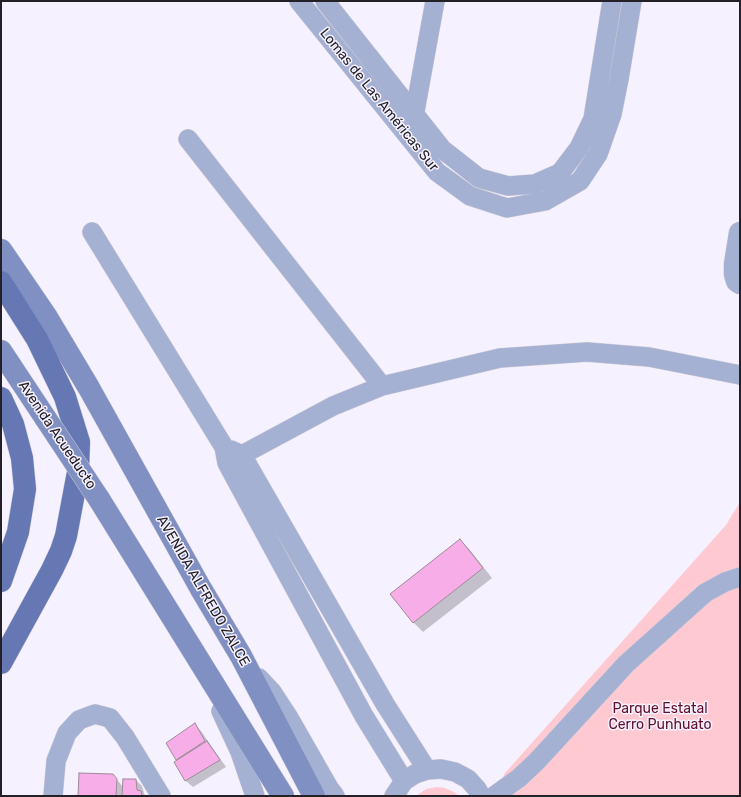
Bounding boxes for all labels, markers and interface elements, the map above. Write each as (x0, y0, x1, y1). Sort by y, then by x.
street label: Lomas de Las Américas Sur (316, 25, 442, 175)
street label: Avenida Acueducto (15, 378, 99, 492)
street label: AVENIDA ALFREDO ZALCE (153, 513, 253, 669)
park label: Parque Estatal Cerro Punhuato (608, 701, 712, 734)

